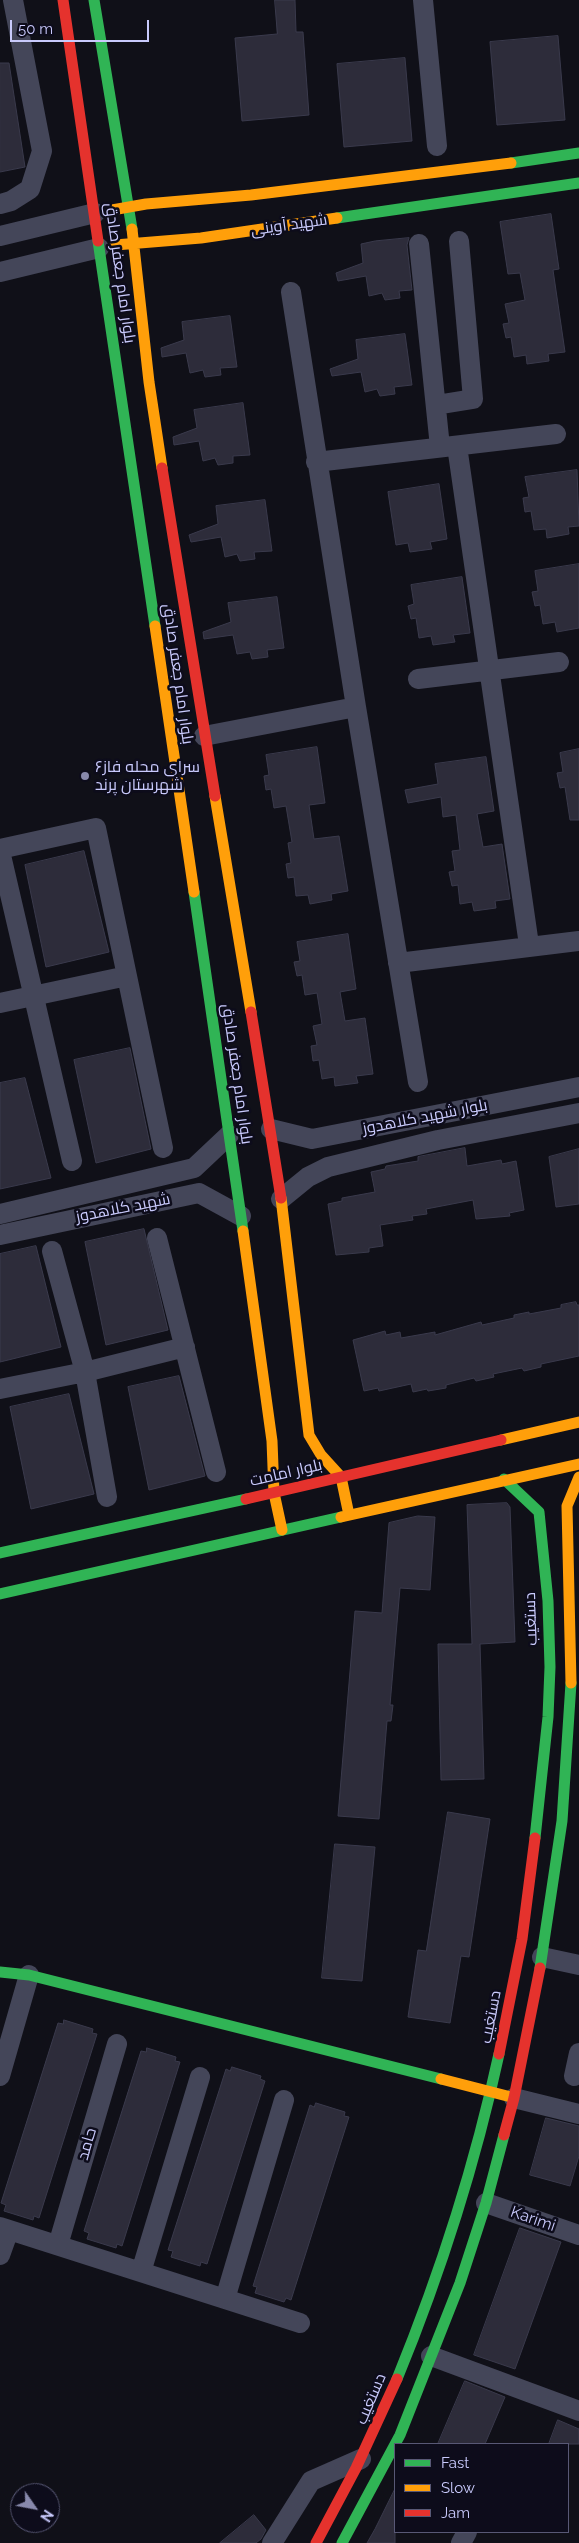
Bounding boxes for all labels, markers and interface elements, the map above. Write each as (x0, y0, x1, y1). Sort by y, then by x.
scale bar (12, 10, 151, 42)
text: 50 m (18, 20, 53, 38)
street label: بلوار امام جعفر صادق (101, 201, 139, 345)
street label: شهید آوینی (249, 210, 329, 240)
street label: بلوار امام جعفر صادق (159, 602, 197, 746)
place label: سرای محله فاز۶ شهرستان پرند (95, 757, 200, 795)
marker: سرای محله فاز۶ شهرستان پرند (79, 770, 91, 782)
street label: بلوار امام جعفر صادق (218, 1002, 256, 1146)
street label: بلوار شهید کلاهدوز (361, 1095, 489, 1139)
street label: شهید کلاهدوز (74, 1189, 172, 1227)
street label: بلوار امامت (248, 1455, 324, 1491)
street label: دستغیب (520, 1592, 542, 1646)
street label: دستغیب (476, 1989, 506, 2045)
street label: حامد (73, 2126, 101, 2162)
street label: Karimi (508, 2202, 558, 2236)
street label: دستغیب (352, 2371, 390, 2427)
legend (394, 2443, 569, 2533)
text: Fast (441, 2454, 469, 2472)
text: Slow (441, 2479, 475, 2497)
north arrow (10, 2483, 60, 2533)
text: Jam (441, 2504, 470, 2522)
text: N (37, 2507, 56, 2524)

